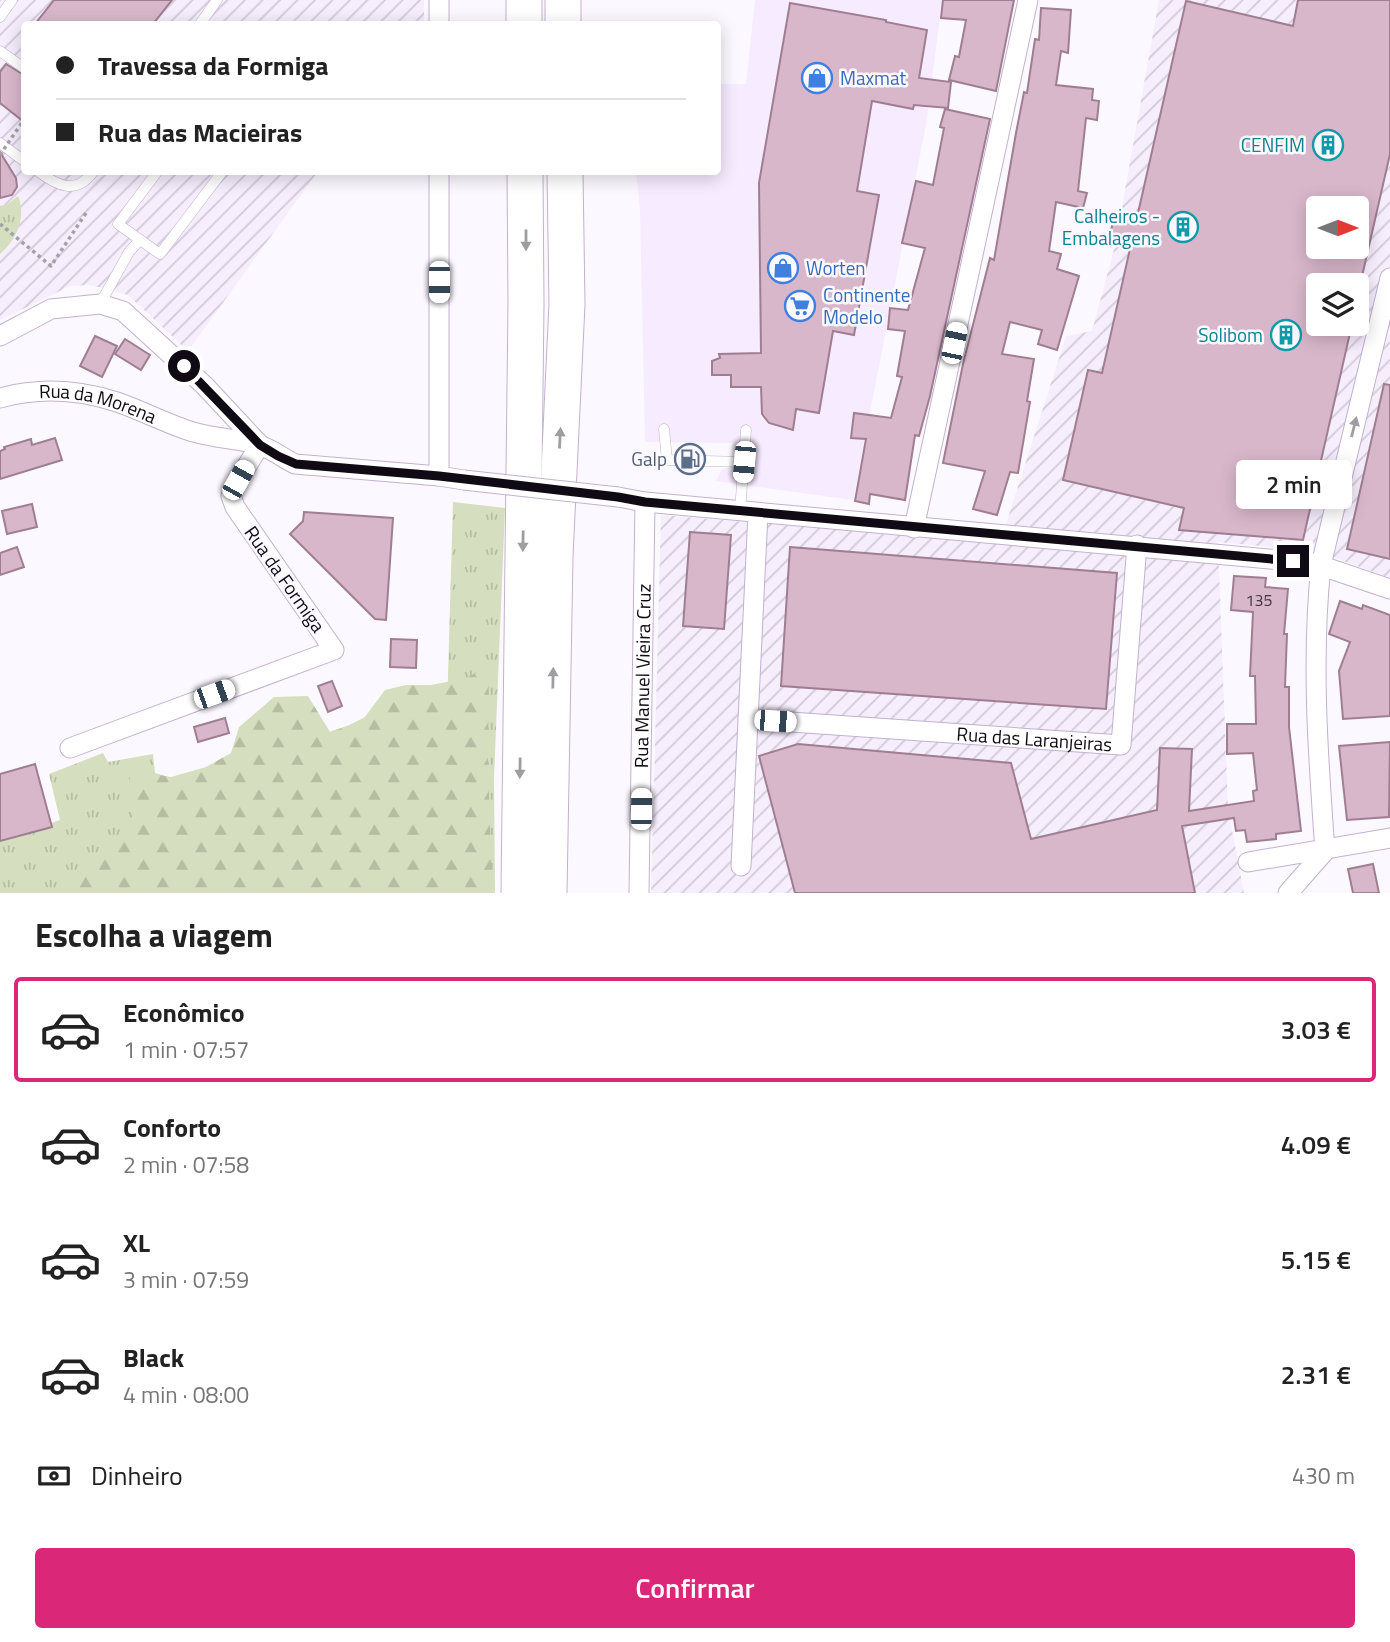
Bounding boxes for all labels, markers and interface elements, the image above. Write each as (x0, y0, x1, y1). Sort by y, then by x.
text: Travessa da Formiga (98, 46, 329, 85)
shop icon: Maxmat (800, 61, 834, 95)
place label: Maxmat (840, 63, 906, 92)
text: Rua das Macieiras (98, 113, 302, 152)
building icon: CENFIM (1311, 128, 1345, 162)
place label: CENFIM (1241, 130, 1305, 159)
north arrow (1306, 196, 1368, 259)
map controls (1306, 196, 1369, 336)
place label: Calheiros - Embalagens (1062, 201, 1160, 252)
building icon: Calheiros - Embalagens (1166, 210, 1200, 244)
one-way arrow (520, 229, 532, 251)
shop icon: Worten (766, 251, 800, 285)
place label: Worten (806, 253, 866, 282)
car (429, 261, 450, 303)
button: layers (1306, 273, 1369, 336)
place label: Continente Modelo (823, 280, 910, 331)
supermarket icon: Continente Modelo (783, 289, 817, 323)
building icon: Solibom (1269, 318, 1303, 352)
car (940, 320, 969, 366)
place label: Solibom (1198, 320, 1263, 349)
route start (168, 350, 200, 382)
street label: Rua da Morena (38, 376, 162, 431)
one-way arrow (1349, 416, 1360, 438)
one-way arrow (555, 427, 566, 449)
car (732, 440, 757, 484)
fuel station icon: Galp (673, 442, 707, 476)
place label: Galp (631, 444, 667, 473)
car (219, 457, 258, 503)
callout: 2 min (1235, 460, 1351, 508)
text: 2 min (1266, 467, 1322, 502)
street label: Rua da Formiga (238, 519, 333, 639)
one-way arrow (517, 530, 529, 552)
route end (1277, 545, 1309, 577)
street label: Rua Manuel Vieira Cruz (626, 584, 658, 768)
house number: 135 (1246, 588, 1272, 612)
one-way arrow (547, 667, 558, 689)
car (191, 677, 238, 711)
car (754, 709, 797, 733)
street label: Rua das Laranjeiras (956, 719, 1113, 758)
one-way arrow (514, 757, 526, 779)
car (631, 788, 652, 830)
text: Escolha a viagem (35, 911, 273, 959)
text: Econômico (123, 993, 245, 1032)
icon: car (39, 998, 102, 1061)
text: 3.03 € (1281, 1010, 1351, 1049)
text: 1 min · 07:57 (123, 1032, 249, 1067)
text: Conforto (123, 1108, 221, 1147)
icon: car (39, 1113, 102, 1176)
text: 4.09 € (1281, 1125, 1351, 1164)
text: 2 min · 07:58 (123, 1147, 249, 1182)
text: XL (123, 1223, 150, 1262)
icon: car (39, 1228, 102, 1291)
text: 5.15 € (1281, 1240, 1351, 1279)
text: 3 min · 07:59 (123, 1262, 249, 1297)
text: Black (123, 1338, 184, 1377)
icon: car (39, 1343, 102, 1406)
text: 2.31 € (1281, 1355, 1351, 1394)
text: 4 min · 08:00 (123, 1377, 249, 1412)
text: Dinheiro (91, 1456, 183, 1495)
icon: cash (35, 1457, 73, 1495)
text: 430 m (1292, 1458, 1355, 1493)
button: Confirmar (35, 1548, 1355, 1628)

